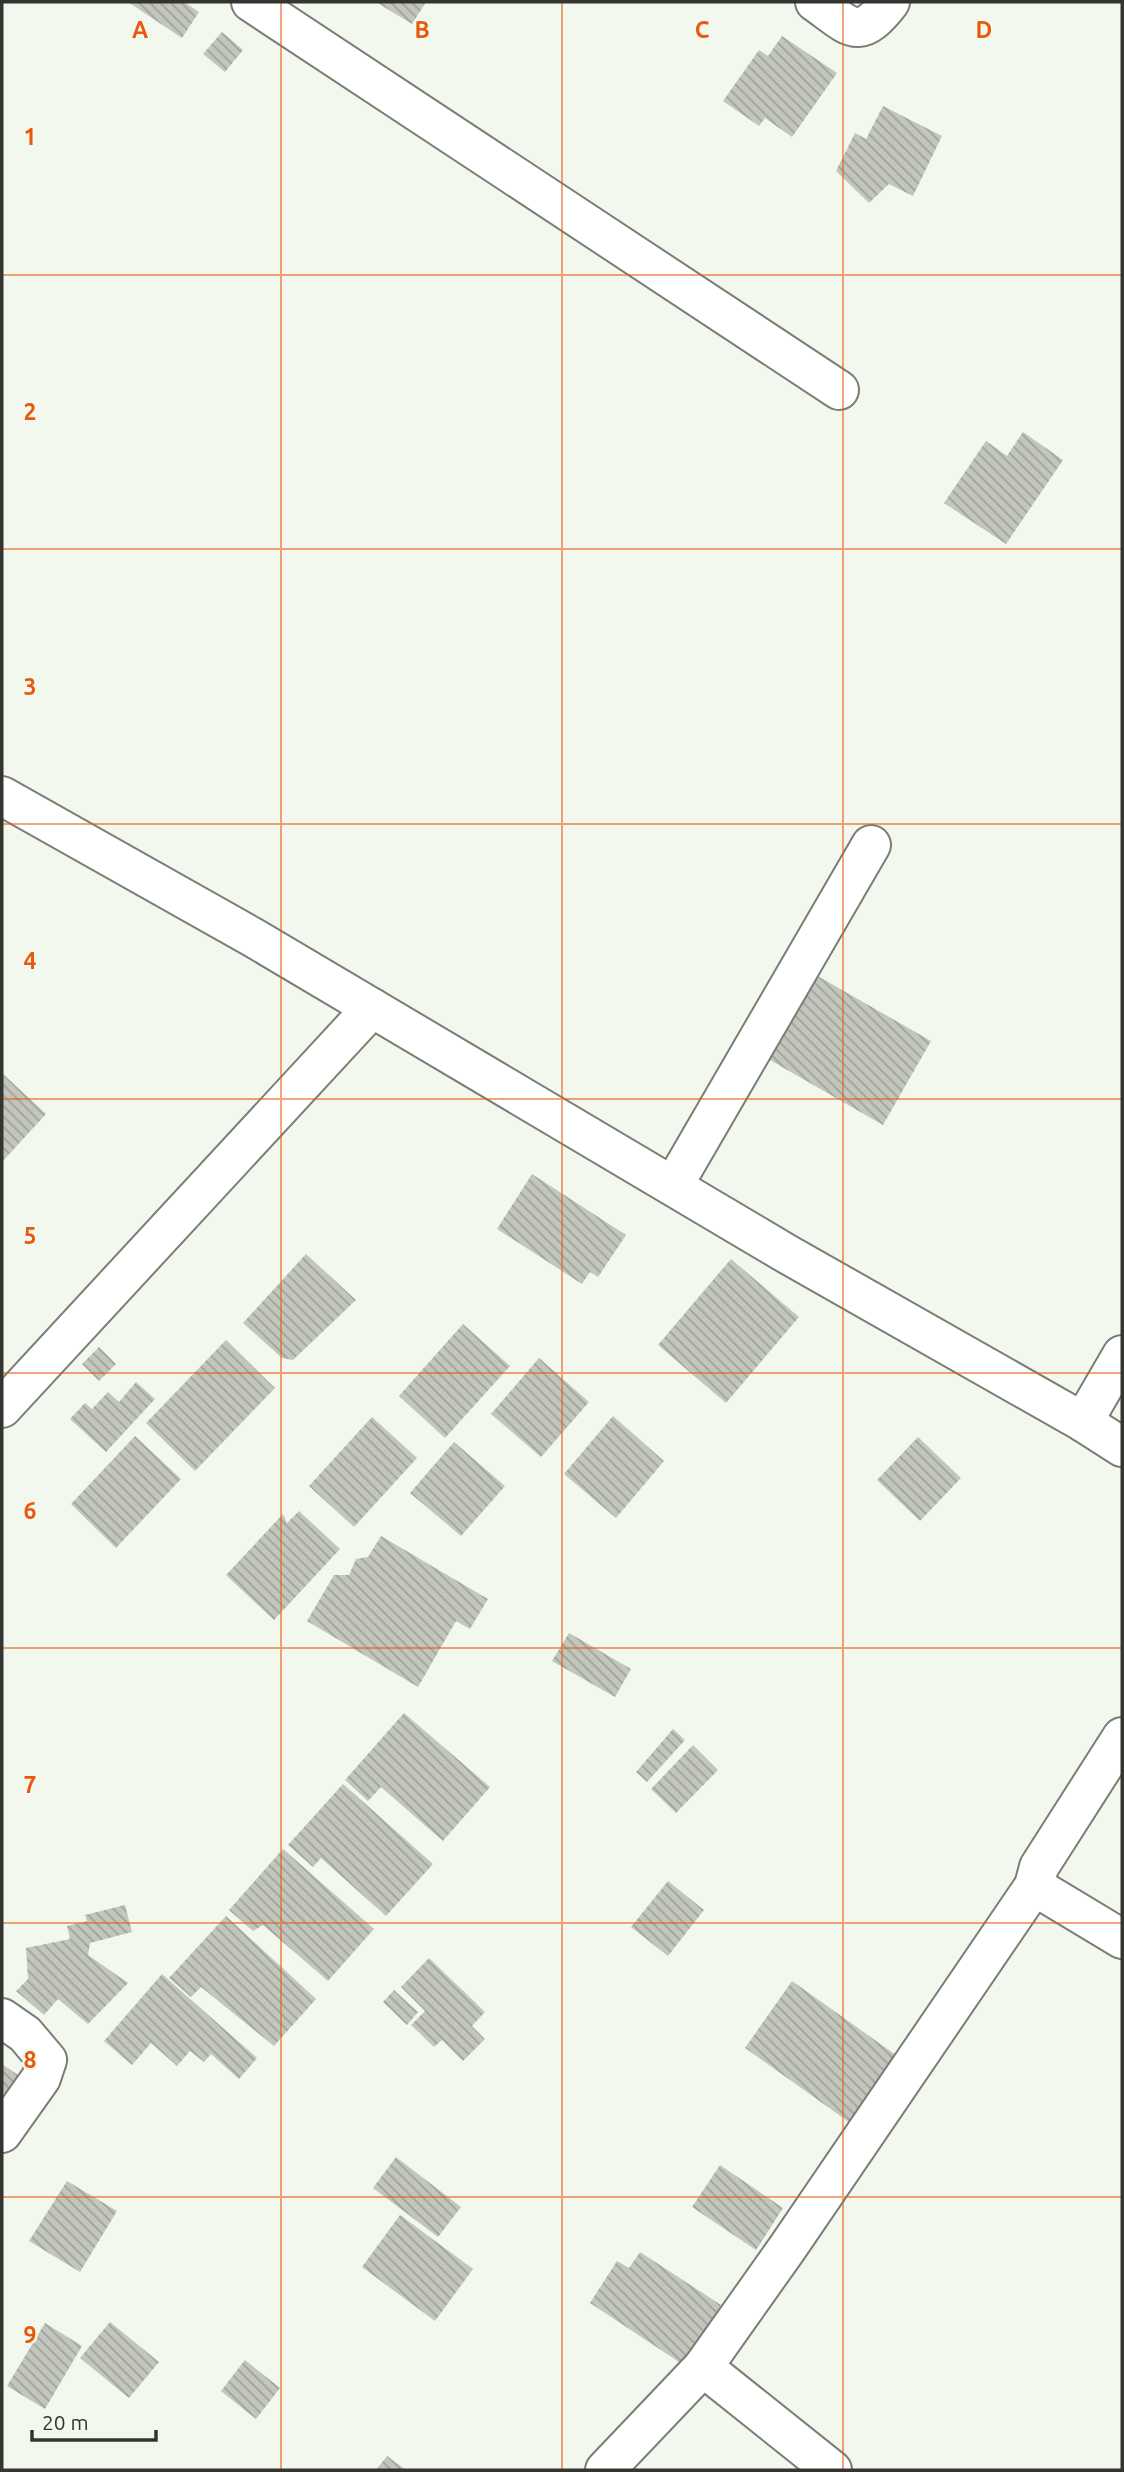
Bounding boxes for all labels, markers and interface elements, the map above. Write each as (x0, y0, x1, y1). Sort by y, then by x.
text: A (132, 17, 148, 42)
text: B (414, 17, 430, 42)
text: C (695, 17, 710, 42)
text: D (976, 17, 992, 42)
text: 1 (24, 124, 36, 149)
text: 2 (24, 399, 36, 424)
text: 3 (24, 674, 36, 699)
text: 4 (24, 948, 37, 973)
text: 5 (24, 1223, 36, 1248)
text: 6 (24, 1498, 37, 1523)
text: 7 (24, 1772, 36, 1797)
text: 8 (24, 2047, 36, 2072)
text: 9 (24, 2322, 36, 2347)
scale bar (32, 2398, 156, 2442)
text: 20 m (42, 2410, 89, 2434)

